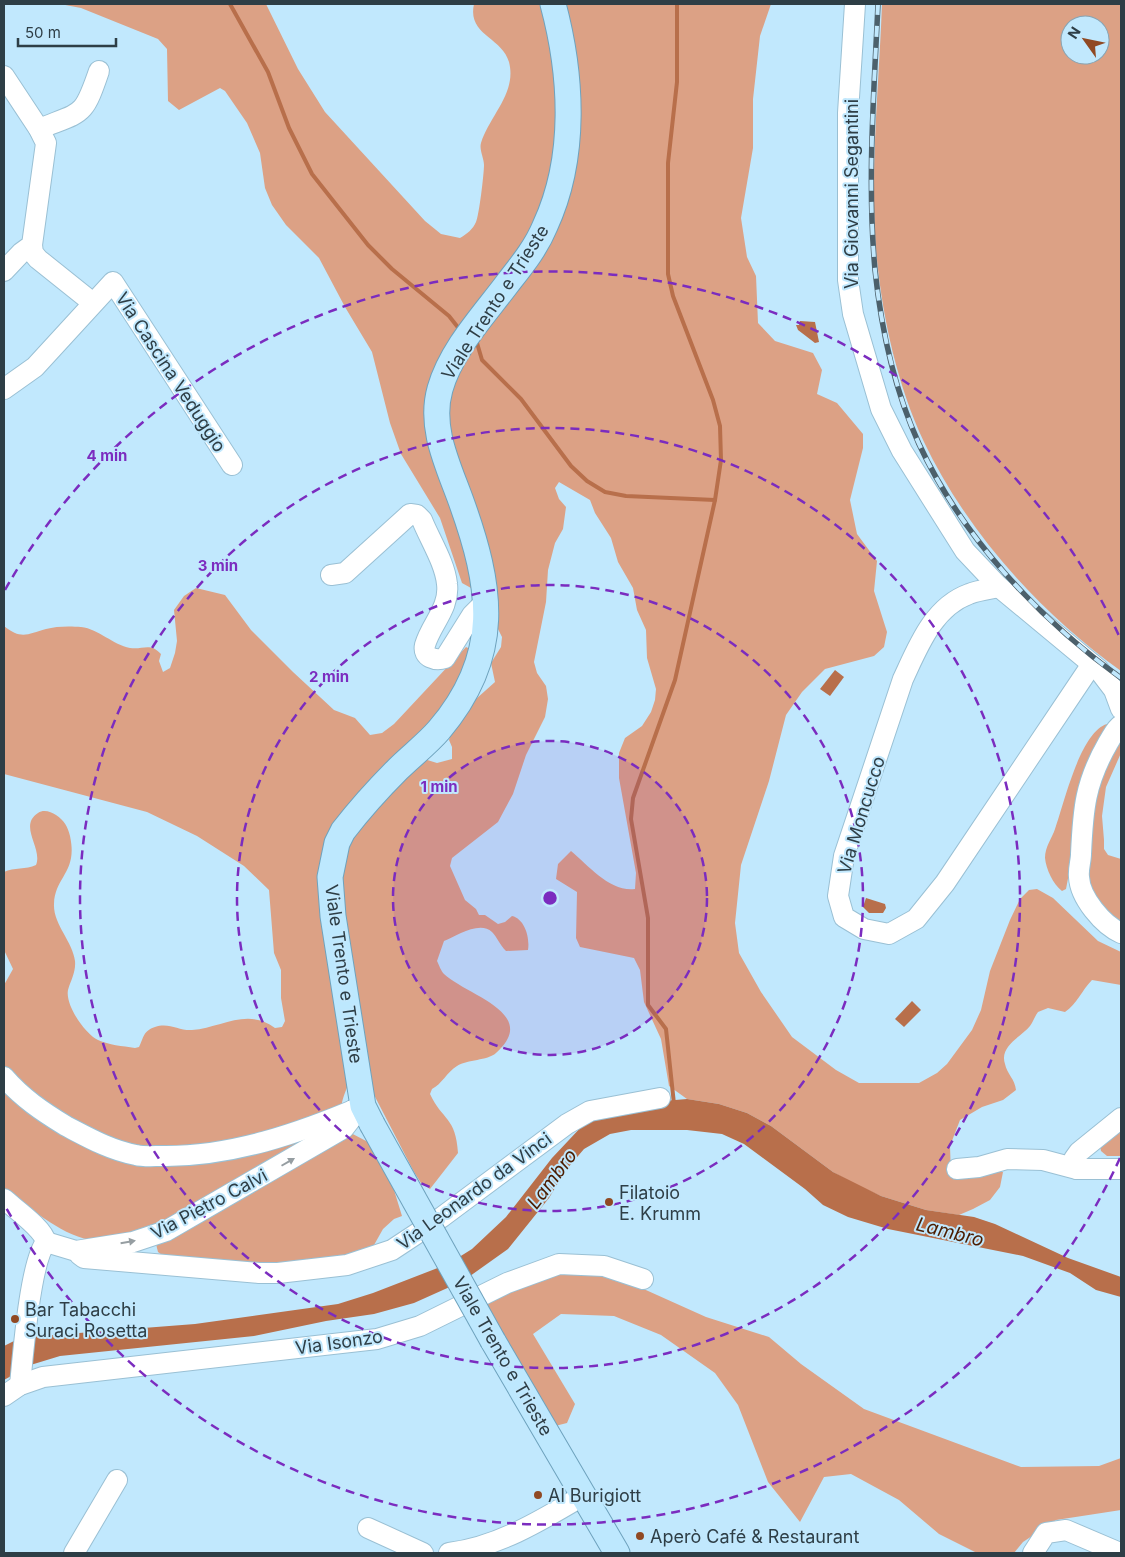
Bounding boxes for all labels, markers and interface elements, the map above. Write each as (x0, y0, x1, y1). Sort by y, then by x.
scale bar (18, 15, 115, 47)
north arrow (1060, 15, 1110, 65)
text: 50 m (25, 23, 61, 42)
text: N (1064, 24, 1084, 42)
street label: Via Giovanni Segantini (841, 99, 862, 289)
street label: Viale Trento e Trieste (437, 221, 553, 383)
street label: Via Cascina Veduggio (112, 288, 230, 456)
text: 4 min (87, 446, 127, 465)
text: 3 min (198, 556, 238, 575)
text: 2 min (309, 667, 349, 686)
street label: Via Moncucco (833, 754, 889, 876)
text: 1 min (420, 777, 458, 796)
street label: Viale Trento e Trieste (321, 883, 367, 1065)
centre of rings (541, 889, 559, 907)
street label: Via Leonardo da Vinci (393, 1128, 555, 1254)
water label: Lambro (522, 1145, 582, 1213)
one-way arrow (281, 1157, 294, 1166)
street label: Via Pietro Calvi (147, 1165, 271, 1243)
place label: Filatoio E. Krumm (619, 1182, 701, 1224)
marker: Filatoio E. Krumm (603, 1196, 615, 1208)
water label: Lambro (914, 1213, 986, 1251)
one-way arrow (120, 1238, 136, 1246)
street label: Viale Trento e Trieste (449, 1273, 557, 1439)
place label: Bar Tabacchi Suraci Rosetta (25, 1299, 147, 1341)
marker: Bar Tabacchi Suraci Rosetta (9, 1313, 21, 1325)
street label: Via Isonzo (294, 1325, 384, 1359)
place label: Al Burigiott (548, 1485, 641, 1506)
marker: Al Burigiott (532, 1489, 544, 1501)
place label: Aperò Café & Restaurant (650, 1526, 859, 1547)
marker: Aperò Café & Restaurant (634, 1530, 646, 1542)

